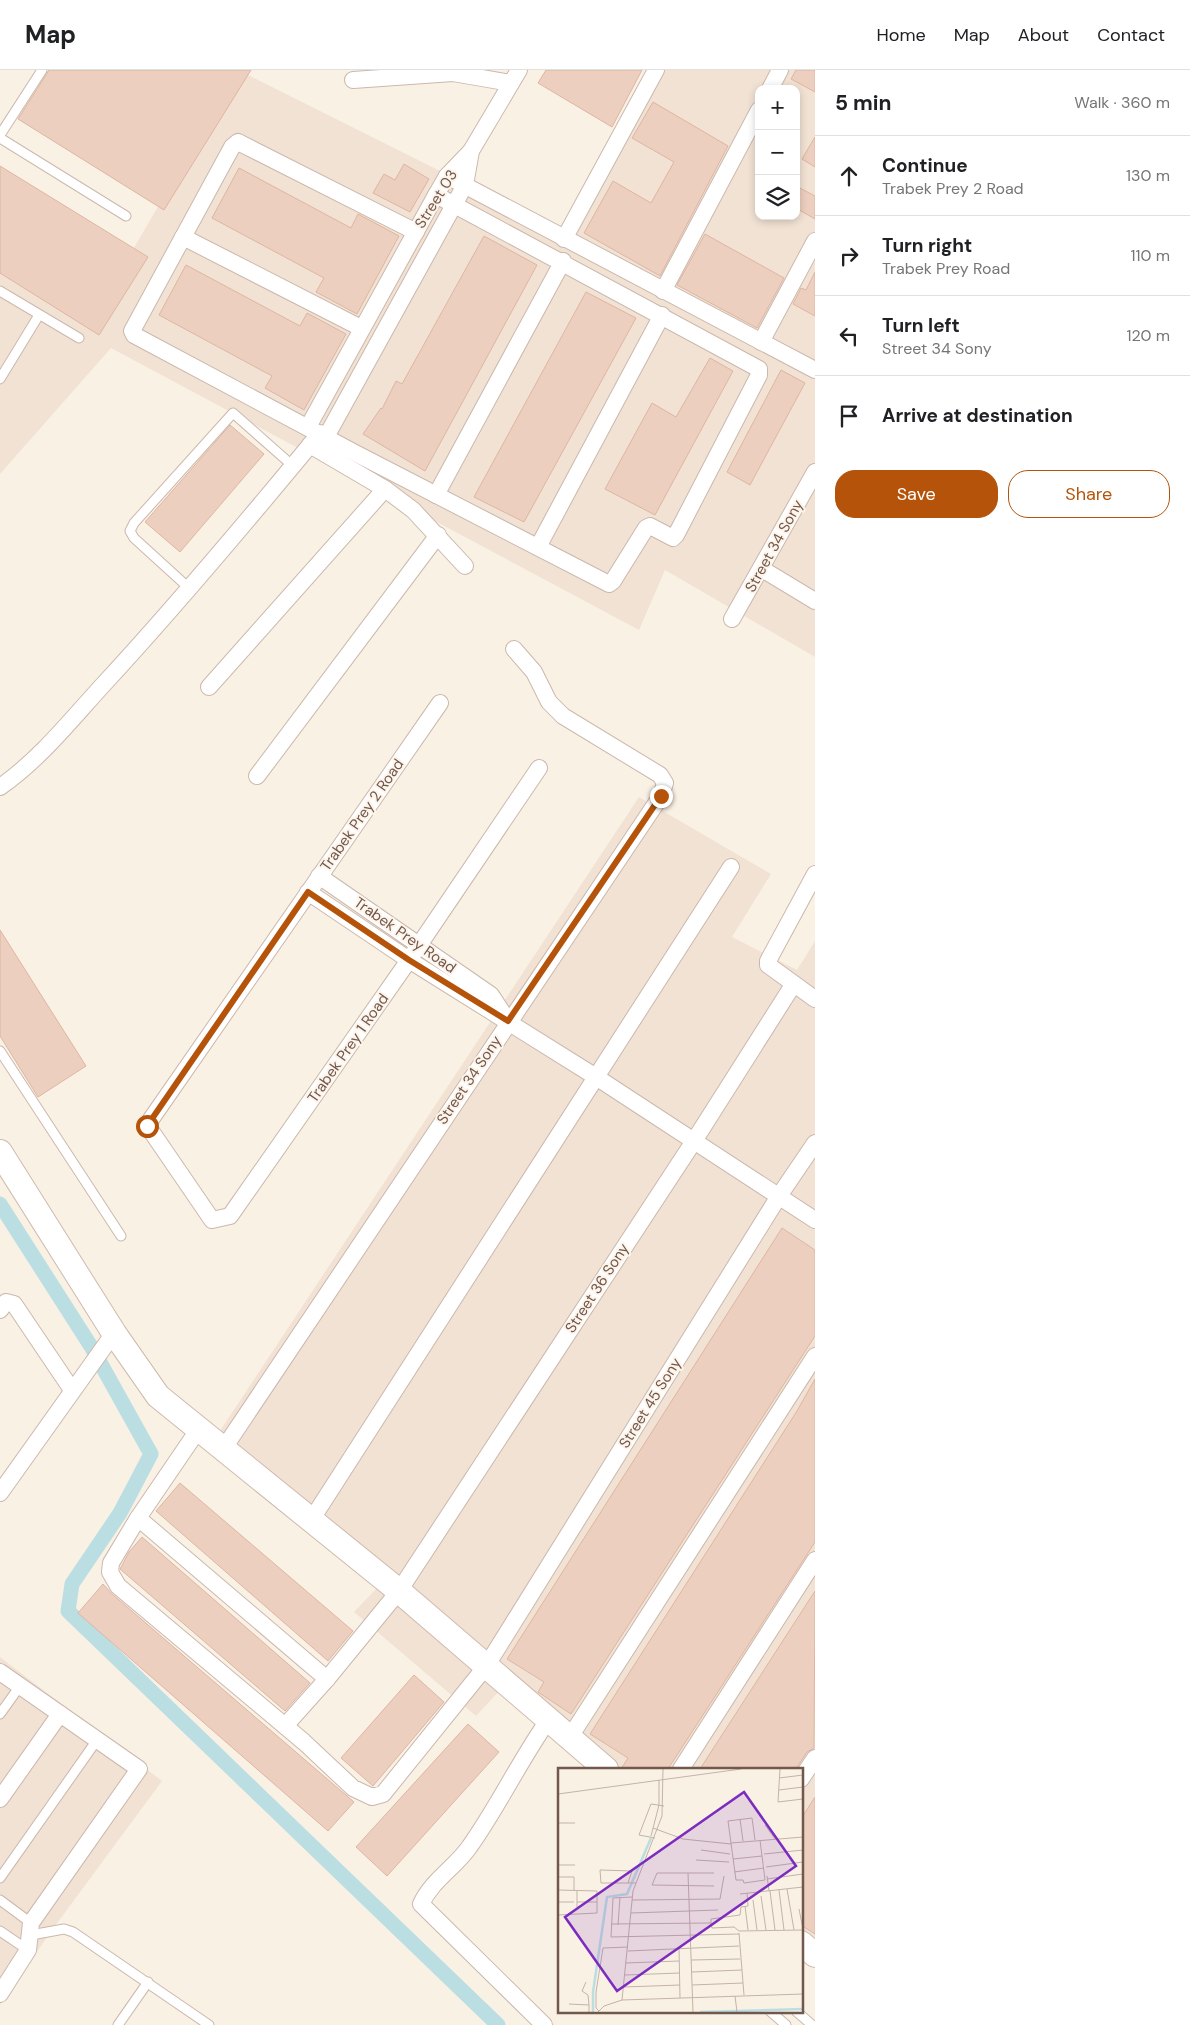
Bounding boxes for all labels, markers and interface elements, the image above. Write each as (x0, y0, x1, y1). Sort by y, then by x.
text: Map (25, 19, 76, 50)
text: Home (876, 23, 926, 47)
text: Map (954, 23, 990, 47)
text: About (1018, 23, 1069, 47)
text: Contact (1097, 23, 1165, 47)
map controls (755, 85, 800, 220)
button: + (755, 85, 800, 130)
text: 5 min (835, 89, 891, 117)
text: Walk · 360 m (1074, 92, 1170, 113)
button: − (755, 130, 800, 175)
text: Continue (882, 153, 968, 178)
icon: ahead (835, 162, 863, 190)
text: 130 m (1126, 165, 1170, 186)
street label: Street 03 (410, 166, 462, 232)
button: layers (755, 175, 800, 220)
text: Trabek Prey 2 Road (882, 178, 1024, 199)
text: Turn right (882, 233, 972, 258)
icon: right (835, 242, 863, 270)
text: 110 m (1131, 245, 1170, 266)
text: Trabek Prey Road (882, 258, 1010, 279)
text: Turn left (882, 313, 960, 338)
icon: left (835, 322, 863, 350)
text: 120 m (1126, 325, 1170, 346)
text: Street 34 Sony (882, 338, 992, 359)
icon: arrive (835, 402, 863, 430)
text: Arrive at destination (882, 403, 1073, 428)
button: Save (835, 470, 998, 518)
button: Share (1008, 470, 1170, 518)
street label: Street 34 Sony (740, 496, 808, 596)
street label: Trabek Prey 2 Road (316, 755, 408, 875)
route end (650, 785, 673, 808)
street label: Trabek Prey Road (350, 892, 460, 978)
street label: Trabek Prey 1 Road (303, 989, 393, 1107)
street label: Street 34 Sony (432, 1031, 506, 1128)
route start (136, 1115, 159, 1138)
street label: Street 36 Sony (561, 1239, 634, 1337)
street label: Street 45 Sony (614, 1353, 686, 1452)
inset map (558, 1768, 802, 2012)

